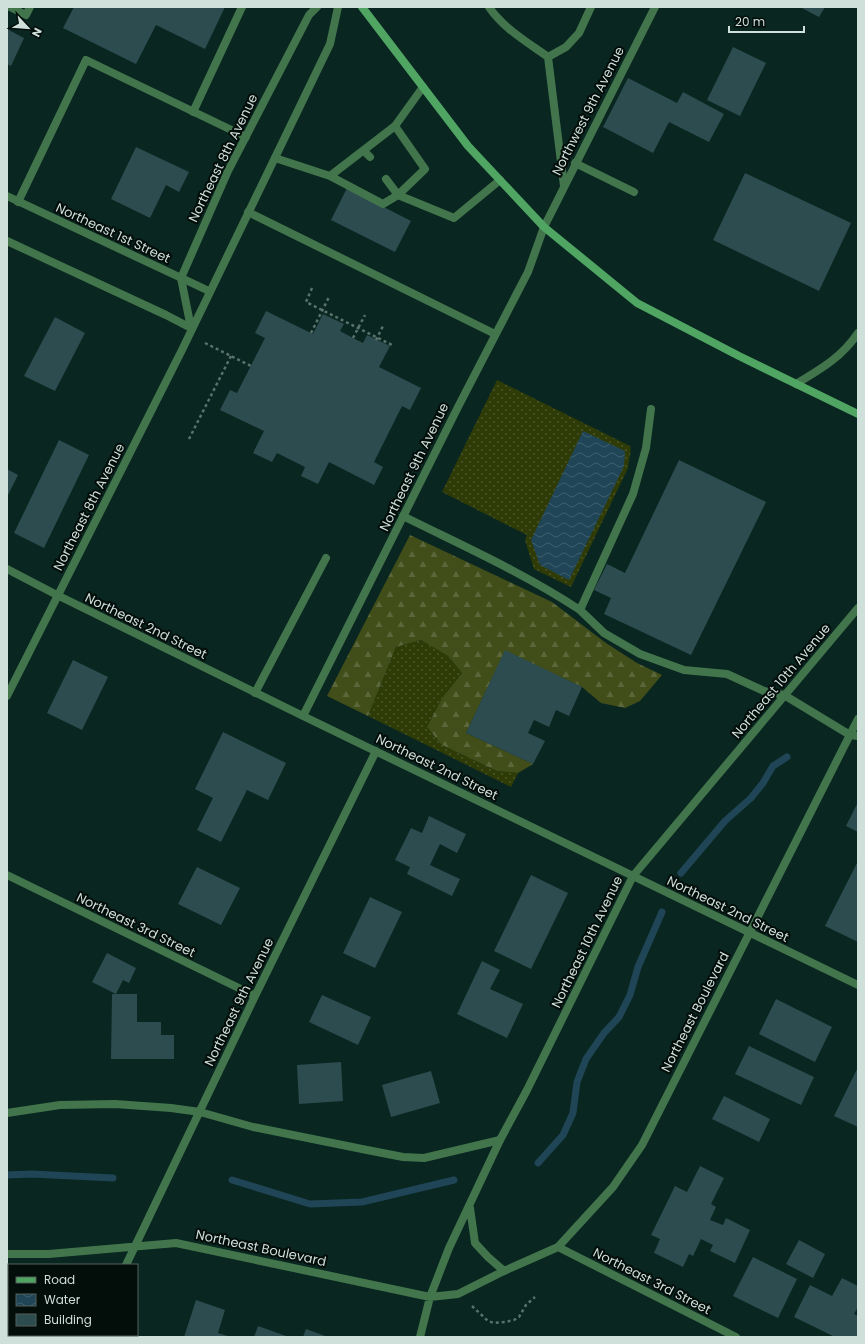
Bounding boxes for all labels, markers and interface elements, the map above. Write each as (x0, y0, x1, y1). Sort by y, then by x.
north arrow (8, 8, 48, 48)
scale bar (729, 8, 804, 34)
text: 20 m (735, 13, 765, 30)
text: N (28, 25, 46, 40)
street label: Northwest 9th Avenue (547, 43, 629, 179)
street label: Northeast 8th Avenue (184, 91, 262, 225)
street label: Northeast 1st Street (53, 198, 174, 268)
street label: Northeast 9th Avenue (375, 400, 453, 534)
street label: Northeast 8th Avenue (49, 440, 129, 574)
street label: Northeast 2nd Street (82, 588, 210, 664)
street label: Northeast 10th Avenue (727, 619, 835, 743)
street label: Northeast 2nd Street (373, 729, 501, 805)
street label: Northeast 2nd Street (664, 871, 792, 947)
street label: Northeast 10th Avenue (547, 873, 627, 1011)
street label: Northeast 3rd Street (73, 888, 199, 962)
street label: Northeast 9th Avenue (200, 935, 278, 1069)
street label: Northeast Boulevard (656, 949, 734, 1075)
street label: Northeast Boulevard (194, 1225, 328, 1271)
street label: Northeast 3rd Street (590, 1243, 714, 1319)
legend (8, 1264, 138, 1336)
text: Road (44, 1271, 75, 1288)
text: Water (44, 1291, 81, 1308)
text: Building (44, 1311, 92, 1328)

